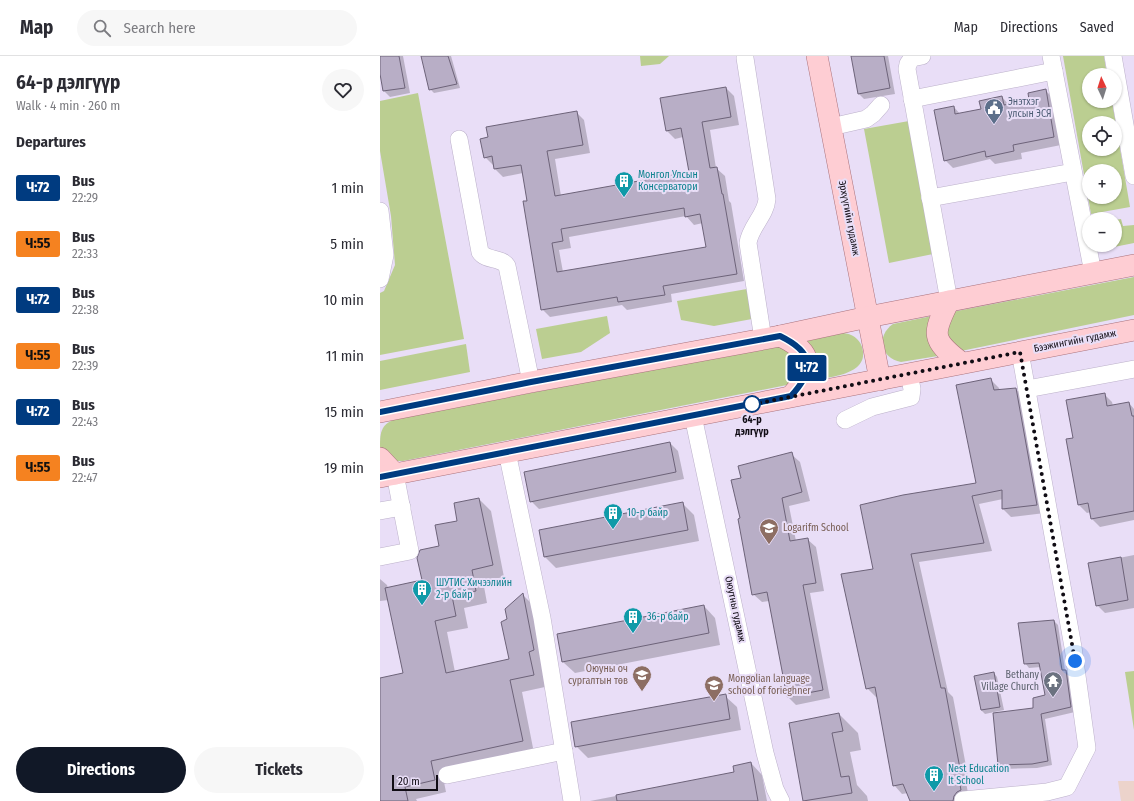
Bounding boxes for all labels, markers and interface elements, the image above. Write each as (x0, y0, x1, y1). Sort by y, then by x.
search box (77, 10, 357, 46)
text: Map (20, 16, 53, 39)
icon: search (91, 17, 113, 39)
text: Search here (123, 19, 196, 37)
text: Map (954, 19, 978, 36)
text: Directions (1000, 19, 1058, 36)
text: Saved (1080, 19, 1114, 36)
north arrow (1082, 68, 1122, 108)
map controls (1082, 68, 1122, 252)
button: heart (322, 69, 364, 111)
text: 64-р дэлгүүр (16, 71, 120, 94)
place label: Энэтхэг улсын ЭСЯ (1008, 96, 1051, 120)
public building icon: Энэтхэг улсын ЭСЯ (983, 97, 1005, 125)
text: Walk · 4 min · 260 m (16, 98, 120, 113)
button: locate (1082, 116, 1122, 156)
text: Departures (16, 133, 86, 151)
button: + (1082, 164, 1122, 204)
place label: Монгол Улсын Консерватори (638, 169, 698, 193)
building icon: Монгол Улсын Консерватори (613, 170, 635, 198)
text: Bus (72, 172, 95, 190)
text: Ч:72 (26, 179, 50, 196)
text: 1 min (331, 179, 364, 197)
street label: Эрхүүгийн гудамж (836, 179, 862, 257)
text: 22:29 (72, 190, 98, 205)
button: − (1082, 212, 1122, 252)
text: Bus (72, 228, 95, 246)
text: Ч:55 (26, 235, 50, 252)
text: 5 min (330, 235, 364, 253)
text: 22:33 (72, 246, 98, 261)
text: Bus (72, 284, 95, 302)
text: Ч:72 (26, 291, 50, 308)
text: 10 min (324, 291, 364, 309)
text: 22:38 (72, 302, 99, 317)
street label: Бээжингийн гудамж (1033, 327, 1118, 355)
text: Bus (72, 340, 95, 358)
text: Ч:55 (26, 347, 50, 364)
text: 11 min (326, 347, 364, 365)
line badge: Ч:72 (779, 355, 835, 381)
text: 22:39 (72, 358, 98, 373)
text: Ч:72 (795, 359, 819, 376)
marker: 64-р дэлгүүр (743, 395, 761, 413)
text: Bus (72, 396, 95, 414)
text: Ч:72 (26, 403, 50, 420)
text: 15 min (325, 403, 364, 421)
text: 22:43 (72, 414, 98, 429)
place label: 64-р дэлгүүр (734, 414, 769, 438)
text: Bus (72, 452, 95, 470)
text: Ч:55 (26, 459, 50, 476)
text: 19 min (324, 459, 364, 477)
text: 22:47 (72, 470, 97, 485)
building icon: 10-р байр (602, 502, 624, 530)
place label: 10-р байр (627, 507, 668, 519)
school or university icon: Logarifm School (758, 517, 780, 545)
place label: Logarifm School (783, 522, 849, 534)
street label: Оюутны гудамж (722, 575, 748, 644)
place label: ШУТИС Хичээлийн 2-р байр (436, 577, 512, 601)
building icon: ШУТИС Хичээлийн 2-р байр (411, 578, 433, 606)
building icon: 36-р байр (622, 606, 644, 634)
place label: 36-р байр (647, 611, 689, 623)
your location (1065, 651, 1085, 671)
place label: Оюуны оч сургалтын төв (568, 663, 628, 687)
school or university icon: Оюуны оч сургалтын төв (631, 664, 653, 692)
place label: Bethany Village Church (981, 669, 1040, 693)
temple icon: Bethany Village Church (1042, 670, 1064, 698)
place label: Mongolian language school of forieghner (728, 673, 811, 697)
school or university icon: Mongolian language school of forieghner (703, 674, 725, 702)
button: Directions (16, 747, 186, 793)
button: Tickets (194, 747, 364, 793)
place label: Nest Education It School (948, 763, 1009, 787)
building icon: Nest Education It School (923, 764, 945, 792)
scale bar (392, 773, 438, 792)
text: 20 m (398, 775, 420, 788)

